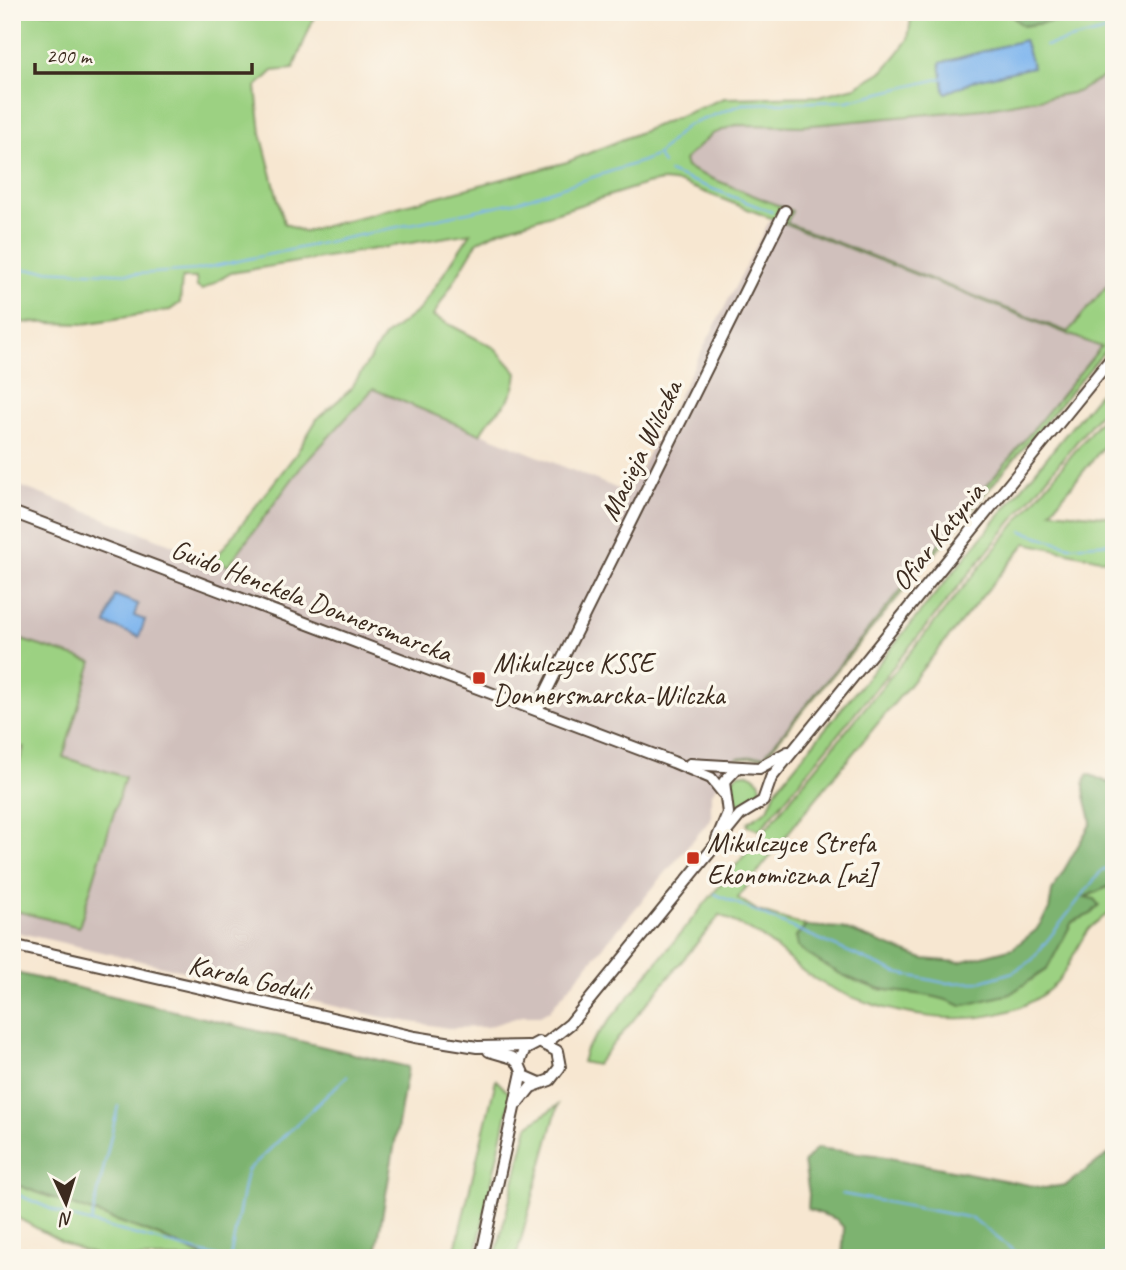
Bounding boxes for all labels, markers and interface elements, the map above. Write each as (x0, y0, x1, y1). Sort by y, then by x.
scale bar (35, 32, 252, 76)
text: 200 m (46, 43, 93, 69)
street label: Macieja Wilczka (591, 372, 691, 526)
street label: Ofiar Katynia (883, 474, 993, 597)
street label: Guido Henckela Donnersmarcka (167, 531, 459, 671)
place label: Mikulczyce KSSE Donnersmarcka-Wilczka (493, 645, 726, 712)
marker: Mikulczyce KSSE Donnersmarcka-Wilczka (471, 670, 487, 686)
place label: Mikulczyce Strefa Ekonomiczna [nż] (707, 825, 881, 892)
marker: Mikulczyce Strefa Ekonomiczna [nż] (685, 850, 701, 866)
street label: Karola Goduli (185, 947, 316, 1009)
north arrow (32, 1168, 102, 1238)
text: N (57, 1207, 74, 1232)

